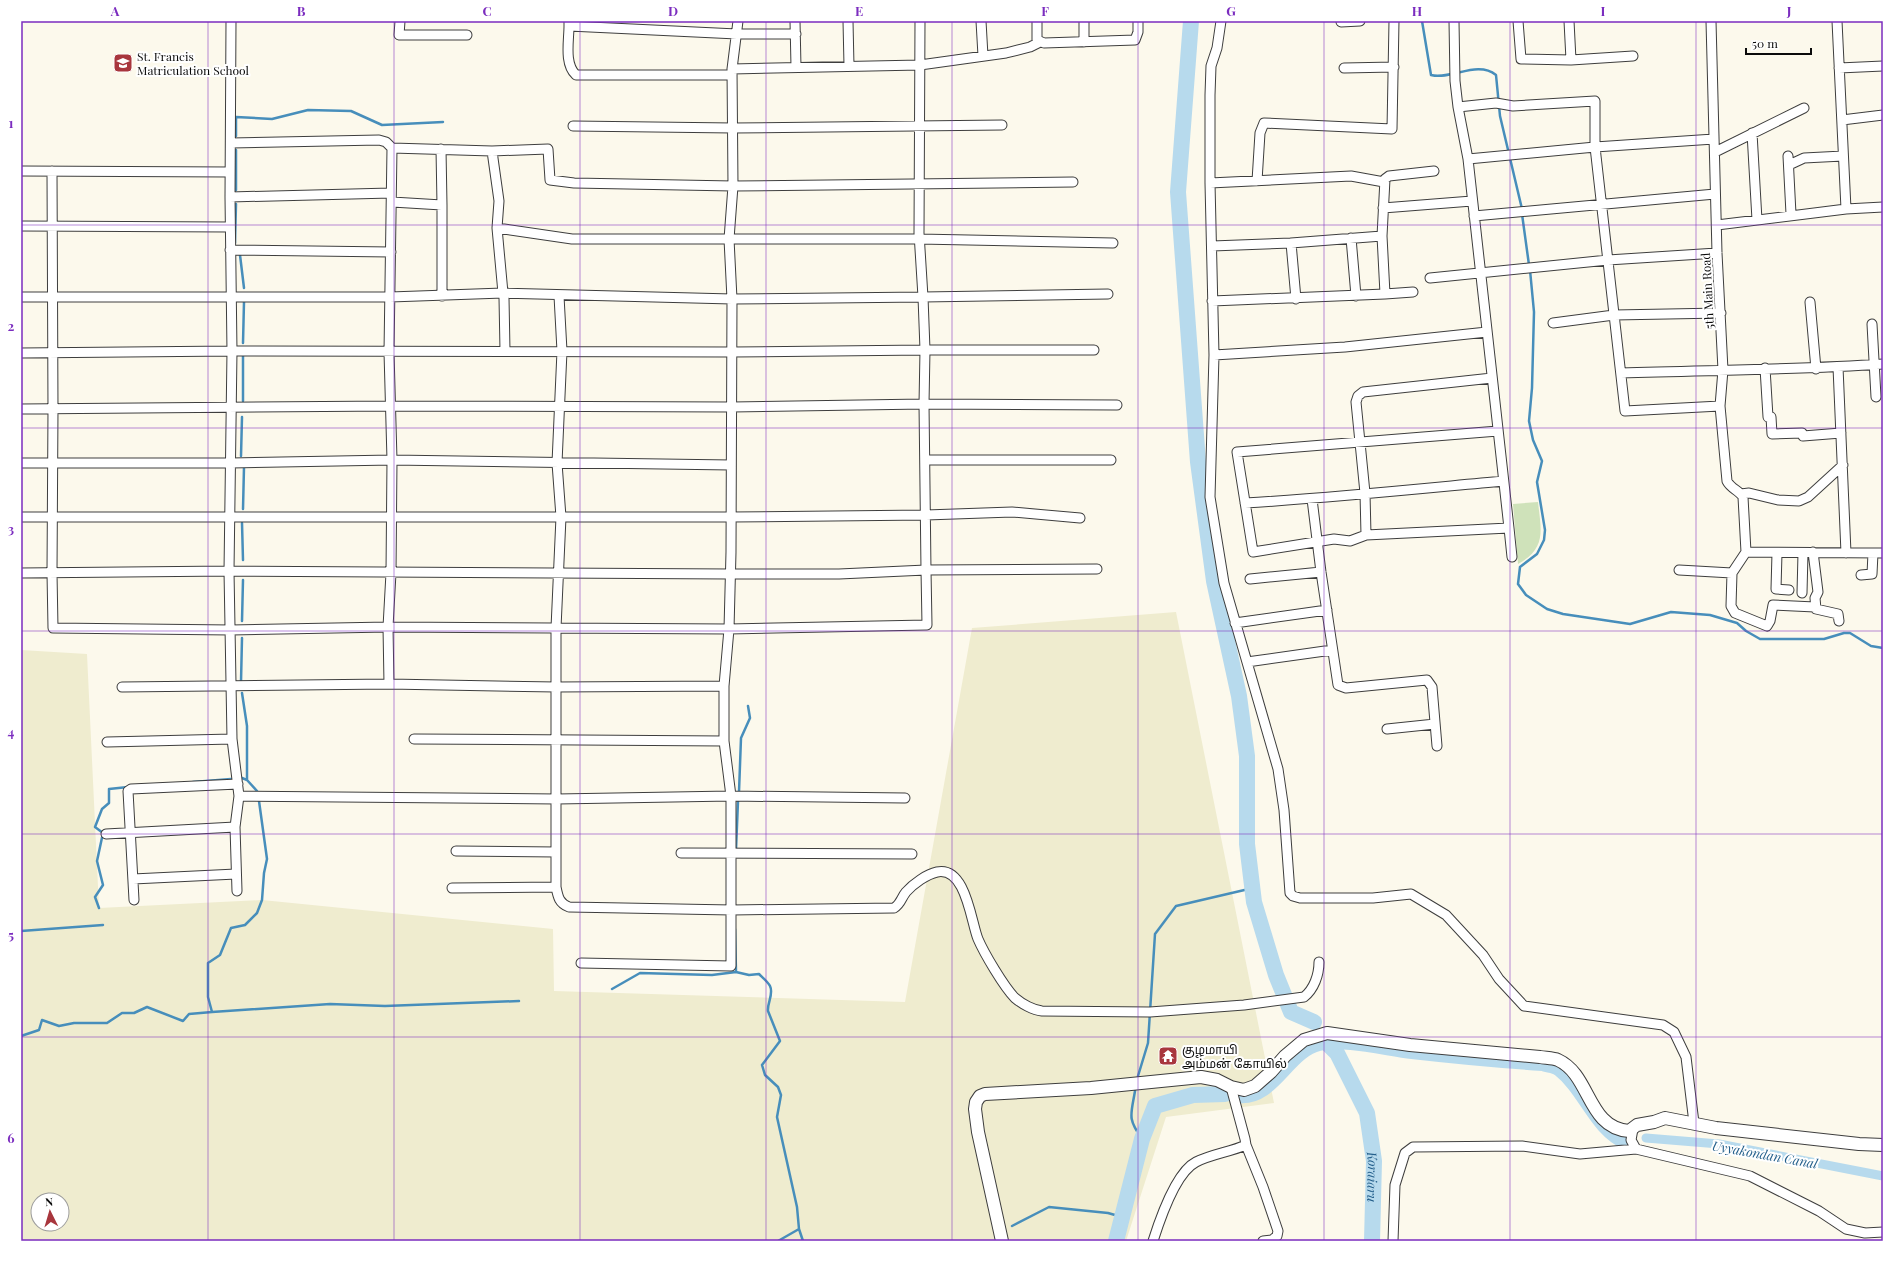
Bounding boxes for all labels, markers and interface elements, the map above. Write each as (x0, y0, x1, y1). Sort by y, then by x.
text: A (110, 2, 120, 19)
text: B (297, 2, 306, 19)
text: C (482, 2, 492, 19)
text: D (668, 2, 678, 19)
text: E (855, 2, 863, 19)
text: F (1041, 2, 1049, 19)
text: G (1226, 2, 1236, 19)
text: H (1412, 2, 1422, 19)
text: I (1601, 2, 1606, 19)
text: J (1786, 2, 1792, 19)
scale bar (1746, 30, 1811, 56)
text: 50 m (1752, 35, 1778, 51)
place label: St. Francis Matriculation School (137, 48, 250, 78)
school or university icon: St. Francis Matriculation School (112, 52, 134, 74)
text: 1 (9, 114, 14, 131)
street label: 5th Main Road (1697, 252, 1717, 330)
text: 2 (8, 317, 15, 334)
text: 3 (8, 520, 14, 537)
text: 4 (8, 723, 15, 740)
text: 5 (8, 926, 14, 943)
place label: குழமாயி அம்மன் கோயில் (1182, 1041, 1287, 1071)
temple icon: குழமாயி அம்மன் கோயில் (1157, 1045, 1179, 1067)
text: 6 (7, 1129, 15, 1146)
water label: Uyyakondan Canal (1711, 1136, 1820, 1172)
water label: Koraiaru (1364, 1149, 1383, 1202)
north arrow (30, 1192, 70, 1232)
text: N (44, 1194, 54, 1209)

